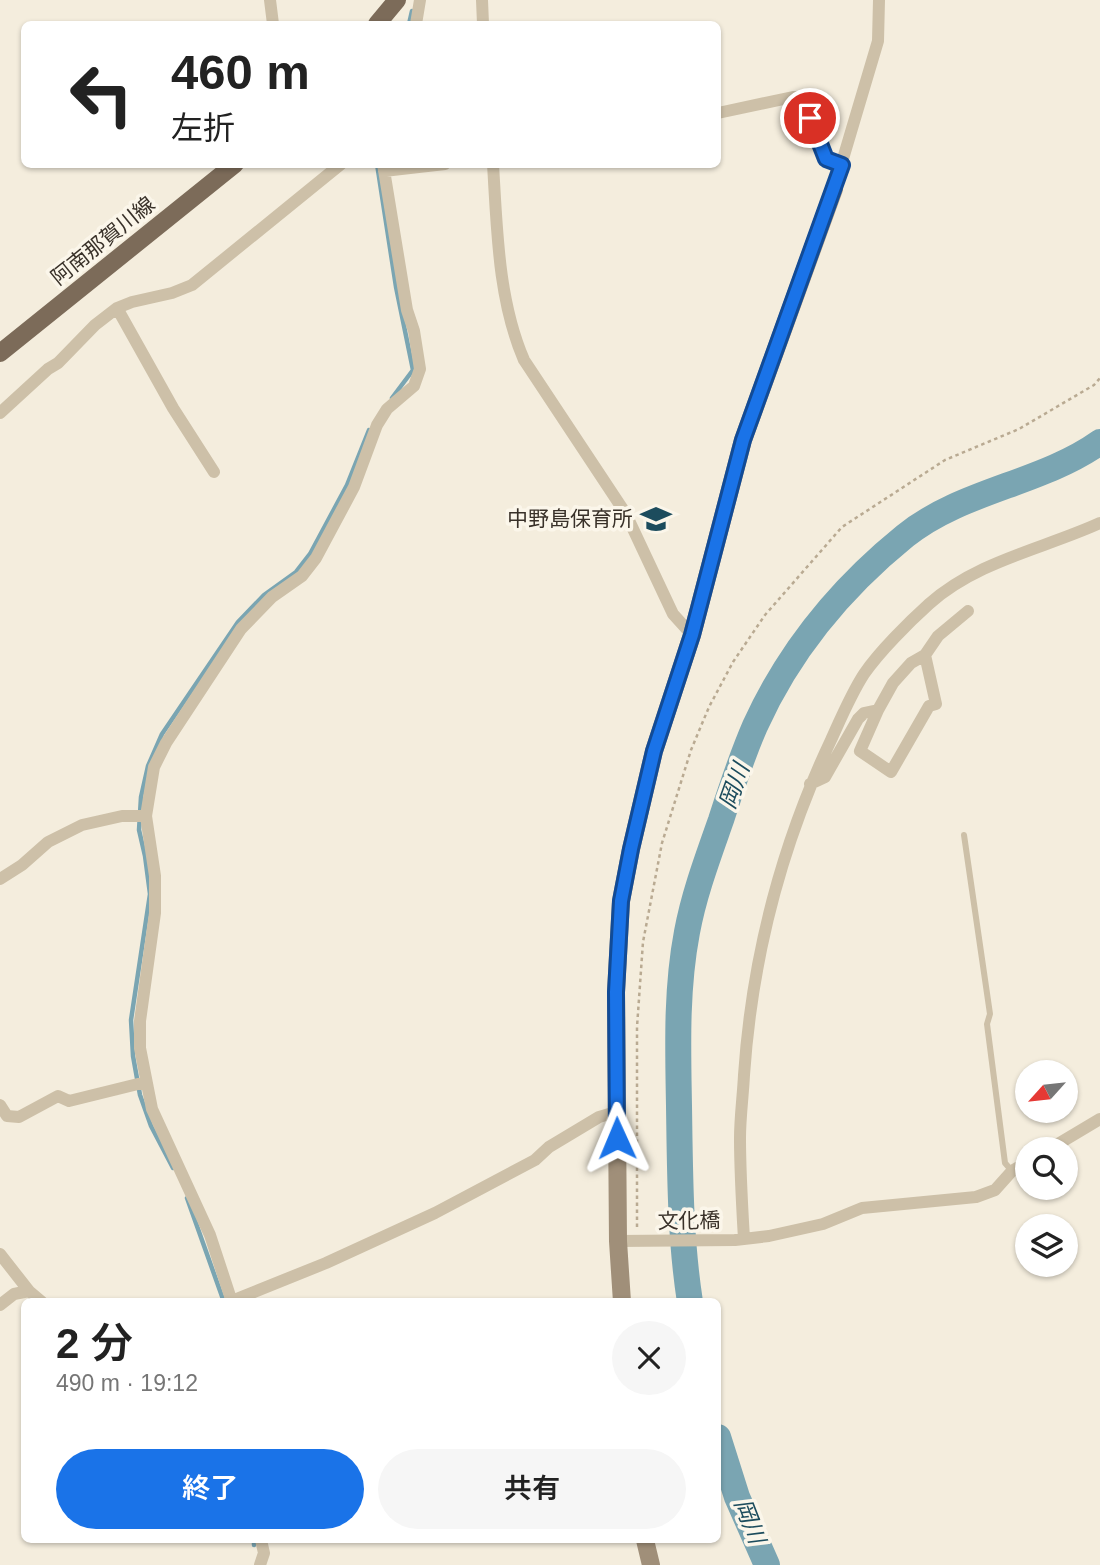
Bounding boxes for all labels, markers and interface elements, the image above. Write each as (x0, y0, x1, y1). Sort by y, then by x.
text: 460 m (171, 45, 310, 99)
icon: left (56, 49, 147, 140)
pin (780, 88, 840, 148)
icon: arrive (791, 99, 829, 137)
text: 左折 (171, 110, 235, 146)
street label: 阿南那賀川線 (46, 192, 159, 289)
school or university icon: 中野島保育所 (639, 502, 673, 536)
place label: 中野島保育所 (507, 507, 633, 530)
water label: 岡川 (714, 757, 755, 812)
north arrow (1015, 1060, 1078, 1124)
map controls (1015, 1060, 1078, 1277)
position arrow (580, 1101, 654, 1175)
button: search (1015, 1137, 1078, 1200)
street label: 文化橋 (657, 1208, 721, 1233)
button: layers (1015, 1214, 1078, 1277)
text: 2 分 (56, 1320, 133, 1367)
button: close (612, 1321, 686, 1395)
text: 490 m · 19:12 (56, 1370, 198, 1396)
button: 終了 (56, 1449, 364, 1529)
button: 共有 (378, 1449, 686, 1529)
water label: 岡川 (730, 1495, 771, 1550)

